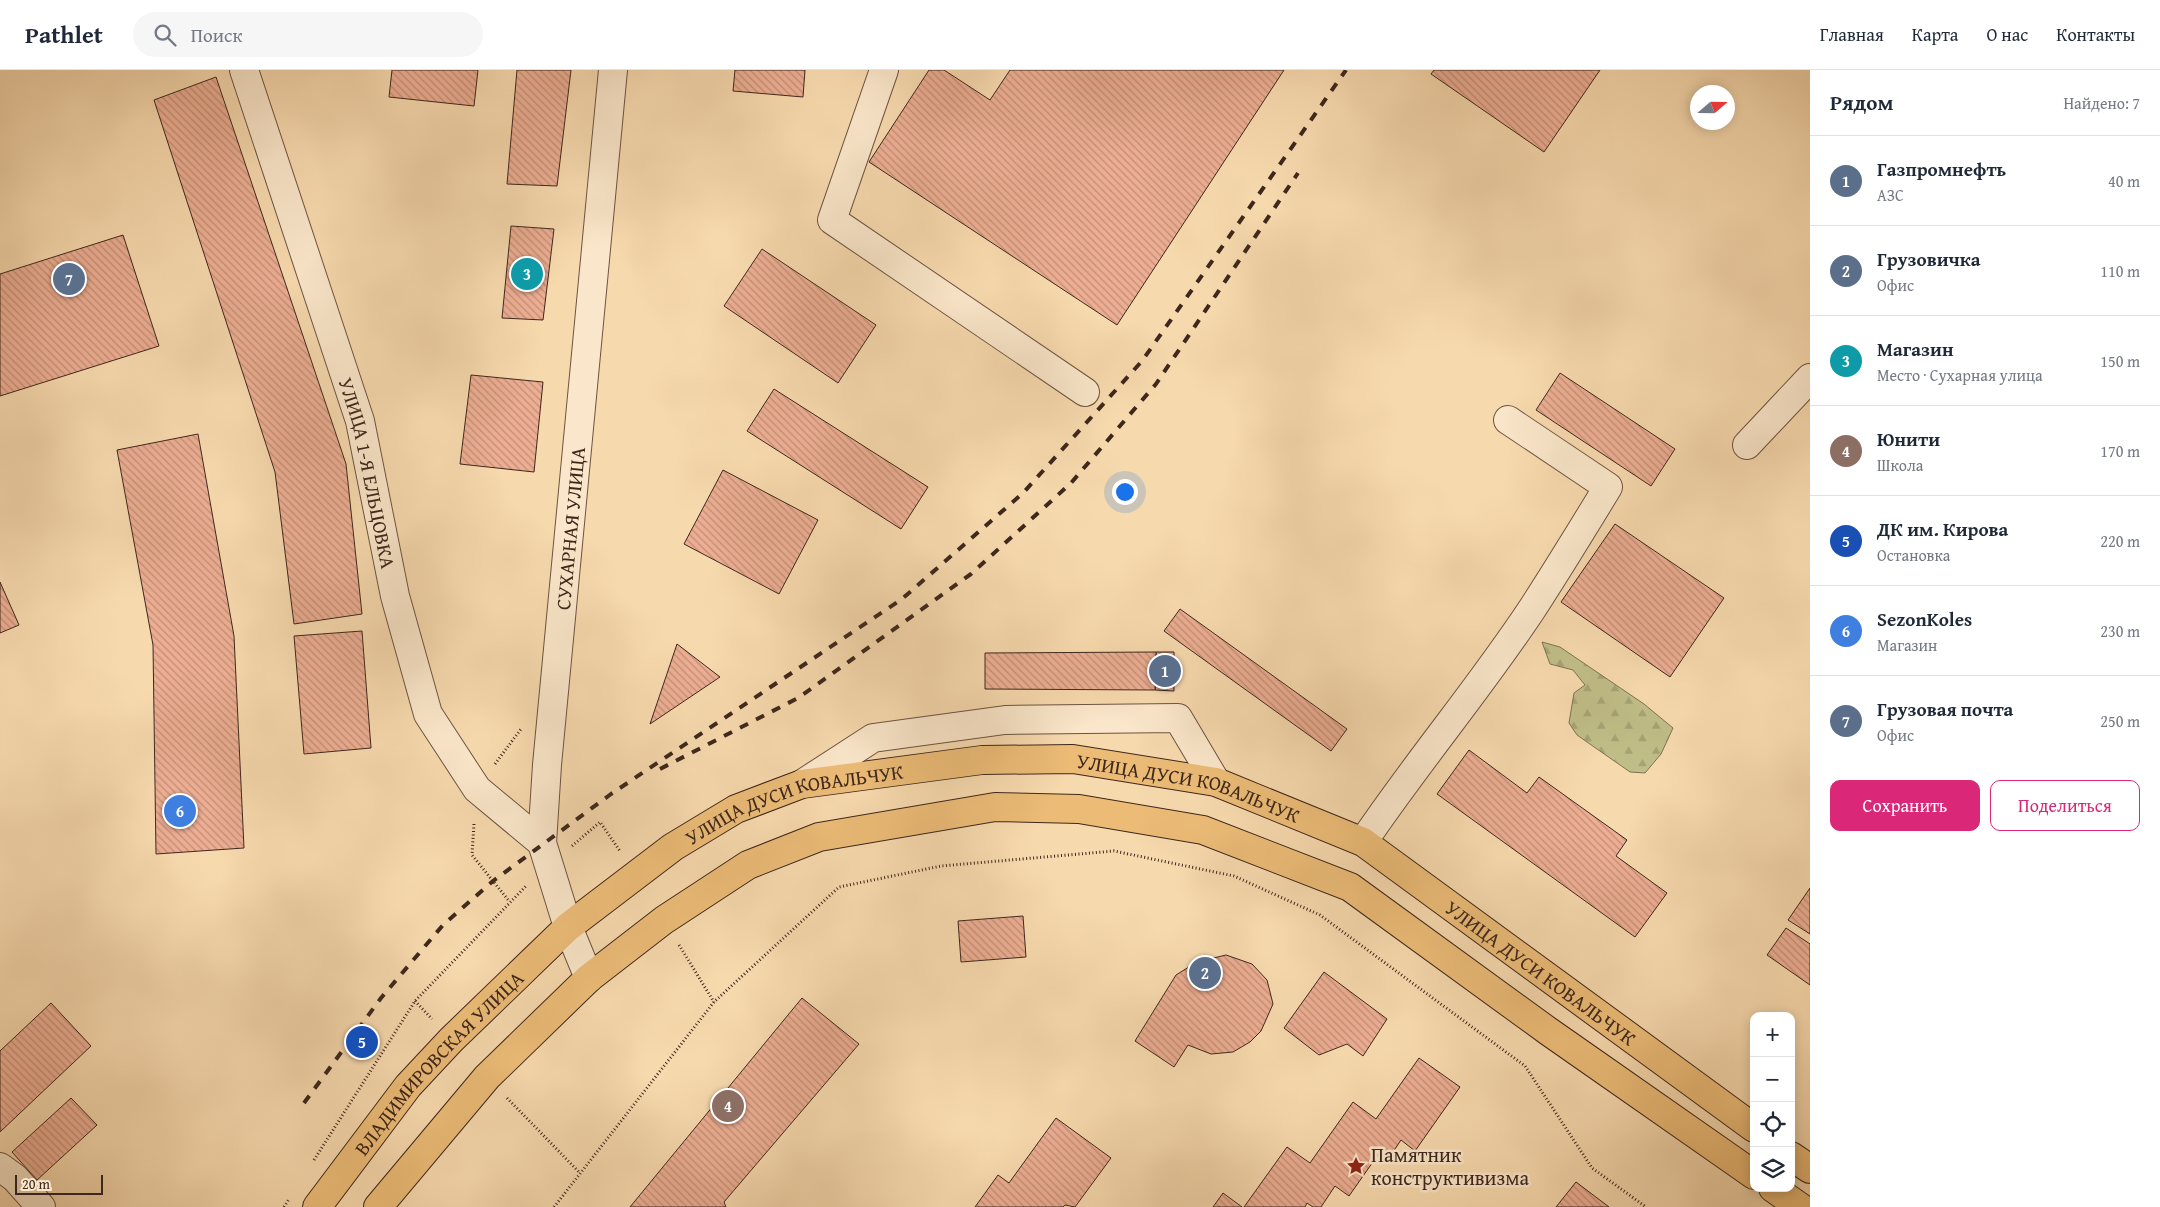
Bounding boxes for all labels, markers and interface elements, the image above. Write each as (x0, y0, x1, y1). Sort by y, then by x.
search box (133, 12, 483, 57)
text: Pathlet (25, 17, 103, 52)
icon: search (151, 21, 179, 49)
text: Поиск (191, 21, 242, 49)
text: Главная (1820, 21, 1884, 48)
text: Карта (1912, 21, 1958, 48)
text: О нас (1986, 21, 2028, 48)
text: Контакты (2056, 21, 2135, 48)
north arrow (1690, 85, 1735, 130)
text: Рядом (1830, 87, 1893, 118)
text: Найдено: 7 (2063, 91, 2140, 115)
text: Газпромнефть (1877, 155, 2006, 183)
text: 1 (1842, 169, 1850, 193)
text: 40 m (2108, 169, 2140, 193)
text: АЗС (1877, 183, 1904, 207)
text: Грузовичка (1877, 245, 1981, 273)
pin: 3 (511, 255, 543, 293)
text: 2 (1842, 259, 1850, 283)
text: 110 m (2100, 259, 2140, 283)
pin: 7 (53, 260, 85, 298)
text: Офис (1877, 273, 1914, 297)
text: Магазин (1877, 335, 1954, 363)
text: 3 (1842, 349, 1850, 373)
text: 150 m (2100, 349, 2140, 373)
text: Место · Сухарная улица (1877, 363, 2043, 387)
street label: УЛИЦА 1-Я ЕЛЬЦОВКА (332, 373, 404, 571)
text: Юнити (1877, 425, 1940, 453)
text: 4 (1842, 439, 1850, 463)
text: 170 m (2100, 439, 2140, 463)
street label: СУХАРНАЯ УЛИЦА (547, 446, 592, 611)
text: Школа (1877, 453, 1923, 477)
your location (1112, 479, 1138, 505)
text: ДК им. Кирова (1877, 515, 2008, 543)
text: 5 (1842, 529, 1850, 553)
text: 220 m (2100, 529, 2140, 553)
text: Остановка (1877, 543, 1950, 567)
text: SezonKoles (1877, 605, 1972, 633)
text: 6 (1842, 619, 1850, 643)
text: 230 m (2100, 619, 2140, 643)
text: Магазин (1877, 633, 1937, 657)
pin: 1 (1149, 652, 1181, 690)
text: Грузовая почта (1877, 695, 2013, 723)
text: 7 (1842, 709, 1850, 733)
text: 250 m (2100, 709, 2140, 733)
text: Офис (1877, 723, 1914, 747)
street label: УЛИЦА ДУСИ КОВАЛЬЧУК (1075, 745, 1305, 829)
street label: УЛИЦА ДУСИ КОВАЛЬЧУК (679, 756, 906, 851)
button: Сохранить (1830, 780, 1980, 831)
button: Поделиться (1990, 780, 2140, 831)
pin: 6 (164, 792, 196, 830)
street label: УЛИЦА ДУСИ КОВАЛЬЧУК (1440, 893, 1643, 1052)
pin: 2 (1189, 954, 1221, 992)
street label: ВЛАДИМИРОВСКАЯ УЛИЦА (347, 964, 529, 1161)
map controls (1750, 1012, 1795, 1192)
button: + (1750, 1012, 1795, 1057)
pin: 5 (346, 1023, 378, 1061)
button: − (1750, 1057, 1795, 1102)
pin: 4 (712, 1087, 744, 1125)
button: locate (1750, 1102, 1795, 1147)
place label: Памятник конструктивизма (1371, 1140, 1529, 1192)
button: layers (1750, 1147, 1795, 1192)
place icon: Памятник конструктивизма (1345, 1155, 1367, 1177)
scale bar (15, 1172, 102, 1195)
text: 20 m (22, 1174, 50, 1194)

